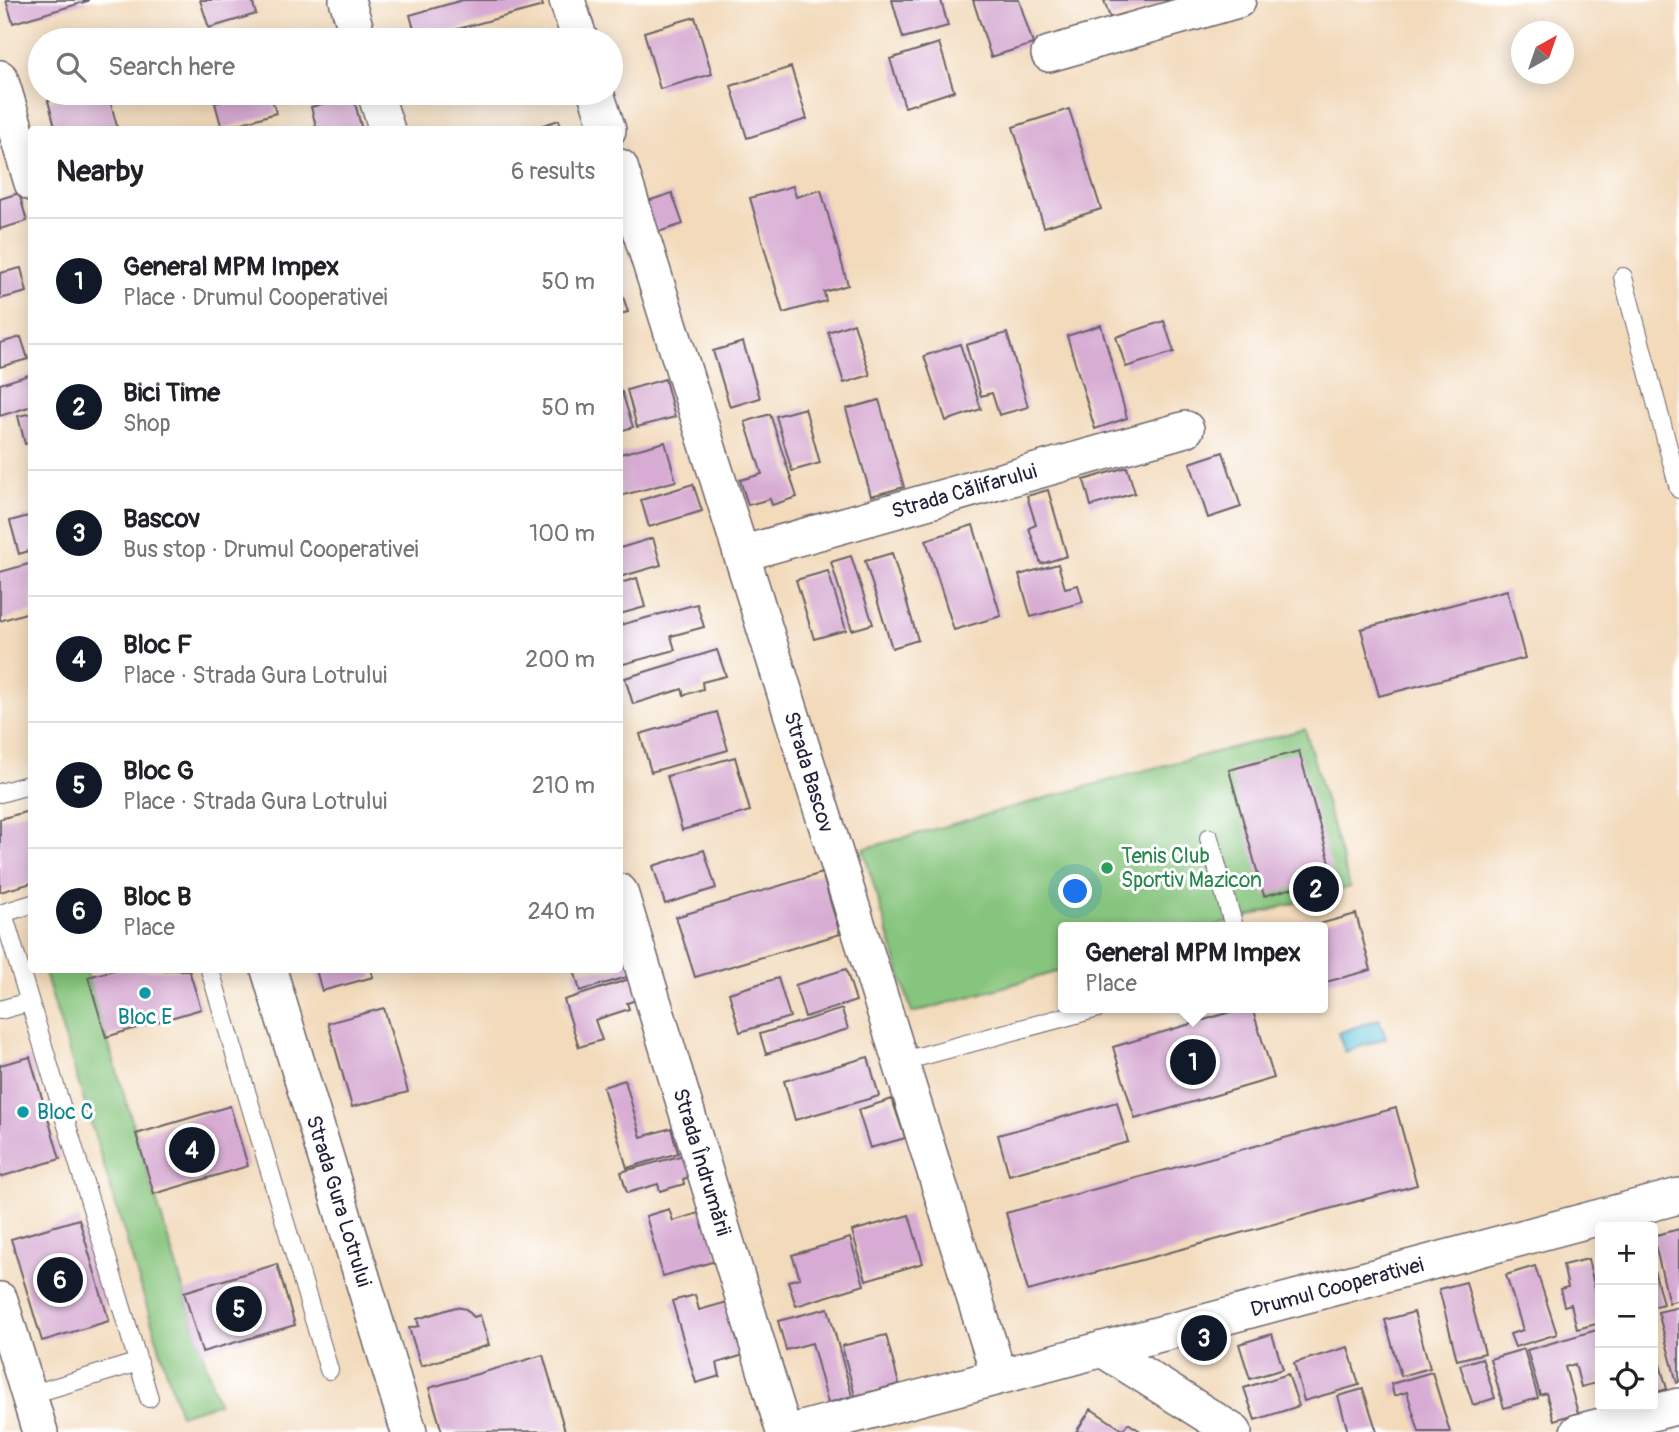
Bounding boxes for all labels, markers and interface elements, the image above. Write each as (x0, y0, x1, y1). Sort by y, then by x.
north arrow (1511, 21, 1574, 84)
search box (28, 28, 623, 105)
icon: search (52, 48, 90, 86)
text: Search here (108, 51, 235, 83)
text: Nearby (56, 153, 143, 190)
text: 6 results (511, 157, 595, 186)
text: General MPM Impex (123, 251, 339, 283)
text: 1 (75, 267, 84, 296)
text: 50 m (541, 267, 595, 296)
text: Place · Drumul Cooperativei (123, 283, 388, 312)
text: Bici Time (123, 377, 220, 409)
text: 2 (73, 393, 85, 422)
text: 50 m (541, 393, 595, 422)
text: Shop (123, 409, 171, 438)
street label: Strada Călifarului (888, 458, 1040, 525)
text: Bascov (123, 503, 200, 535)
text: 3 (73, 519, 85, 548)
text: 100 m (529, 519, 595, 548)
text: Bus stop · Drumul Cooperativei (123, 535, 419, 564)
text: Bloc F (123, 629, 192, 661)
text: 4 (72, 645, 86, 674)
text: 200 m (525, 645, 595, 674)
text: Place · Strada Gura Lotrului (123, 661, 387, 690)
street label: Strada Bascov (777, 708, 840, 836)
text: Bloc G (123, 755, 194, 787)
text: 5 (73, 771, 85, 800)
text: 210 m (532, 771, 595, 800)
text: Place · Strada Gura Lotrului (123, 787, 387, 816)
place label: Tenis Club Sportiv Mazicon (1121, 843, 1262, 894)
marker: Tenis Club Sportiv Mazicon (1099, 860, 1115, 876)
pin: 2 (1293, 863, 1339, 915)
your location (1058, 874, 1092, 908)
text: Bloc B (123, 881, 191, 913)
text: 6 (72, 897, 86, 926)
text: 240 m (528, 897, 595, 926)
text: Place (123, 913, 175, 942)
popup (1058, 922, 1328, 1013)
text: General MPM Impex (1085, 937, 1301, 969)
text: Place (1085, 969, 1137, 998)
marker: Bloc E (137, 985, 153, 1001)
place label: Bloc E (118, 1004, 172, 1031)
pin: 1 (1170, 1036, 1216, 1088)
street label: Strada Îndrumării (666, 1085, 737, 1239)
place label: Bloc C (37, 1099, 93, 1126)
marker: Bloc C (15, 1104, 31, 1120)
street label: Strada Gura Lotrului (300, 1112, 378, 1290)
pin: 4 (169, 1124, 215, 1176)
map controls (1595, 1222, 1658, 1411)
button: + (1595, 1222, 1658, 1285)
street label: Drumul Cooperativei (1247, 1251, 1427, 1324)
pin: 6 (37, 1254, 83, 1306)
pin: 5 (216, 1283, 262, 1335)
button: − (1595, 1285, 1658, 1348)
pin: 3 (1181, 1312, 1227, 1364)
button: locate (1595, 1348, 1658, 1411)

